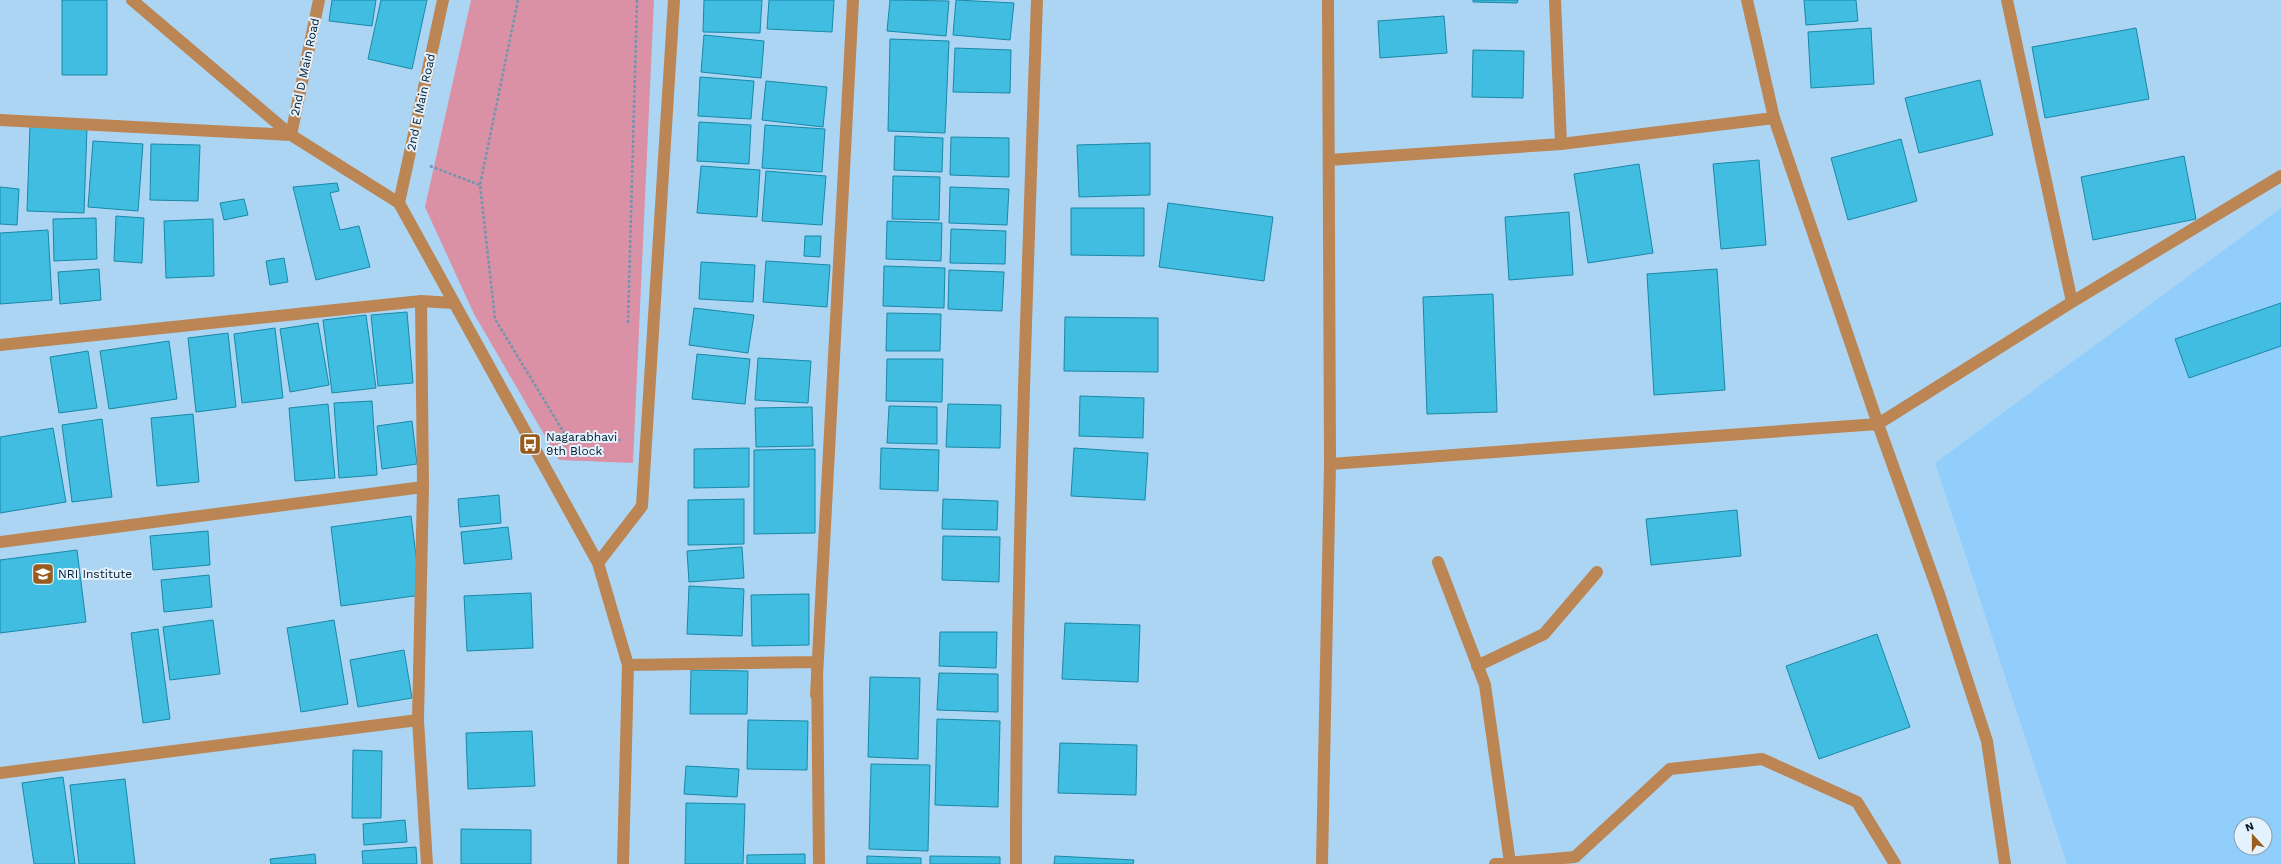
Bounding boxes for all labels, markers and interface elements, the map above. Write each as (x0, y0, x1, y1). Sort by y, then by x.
street label: 2nd D Main Road (288, 17, 322, 117)
street label: 2nd E Main Road (404, 52, 438, 152)
place label: Nagarabhavi 9th Block (546, 430, 617, 458)
bus stop icon: Nagarabhavi 9th Block (517, 431, 543, 457)
school or university icon: NRI Institute (30, 561, 56, 587)
place label: NRI Institute (58, 567, 132, 581)
north arrow (2233, 816, 2273, 856)
text: N (2243, 820, 2256, 835)

